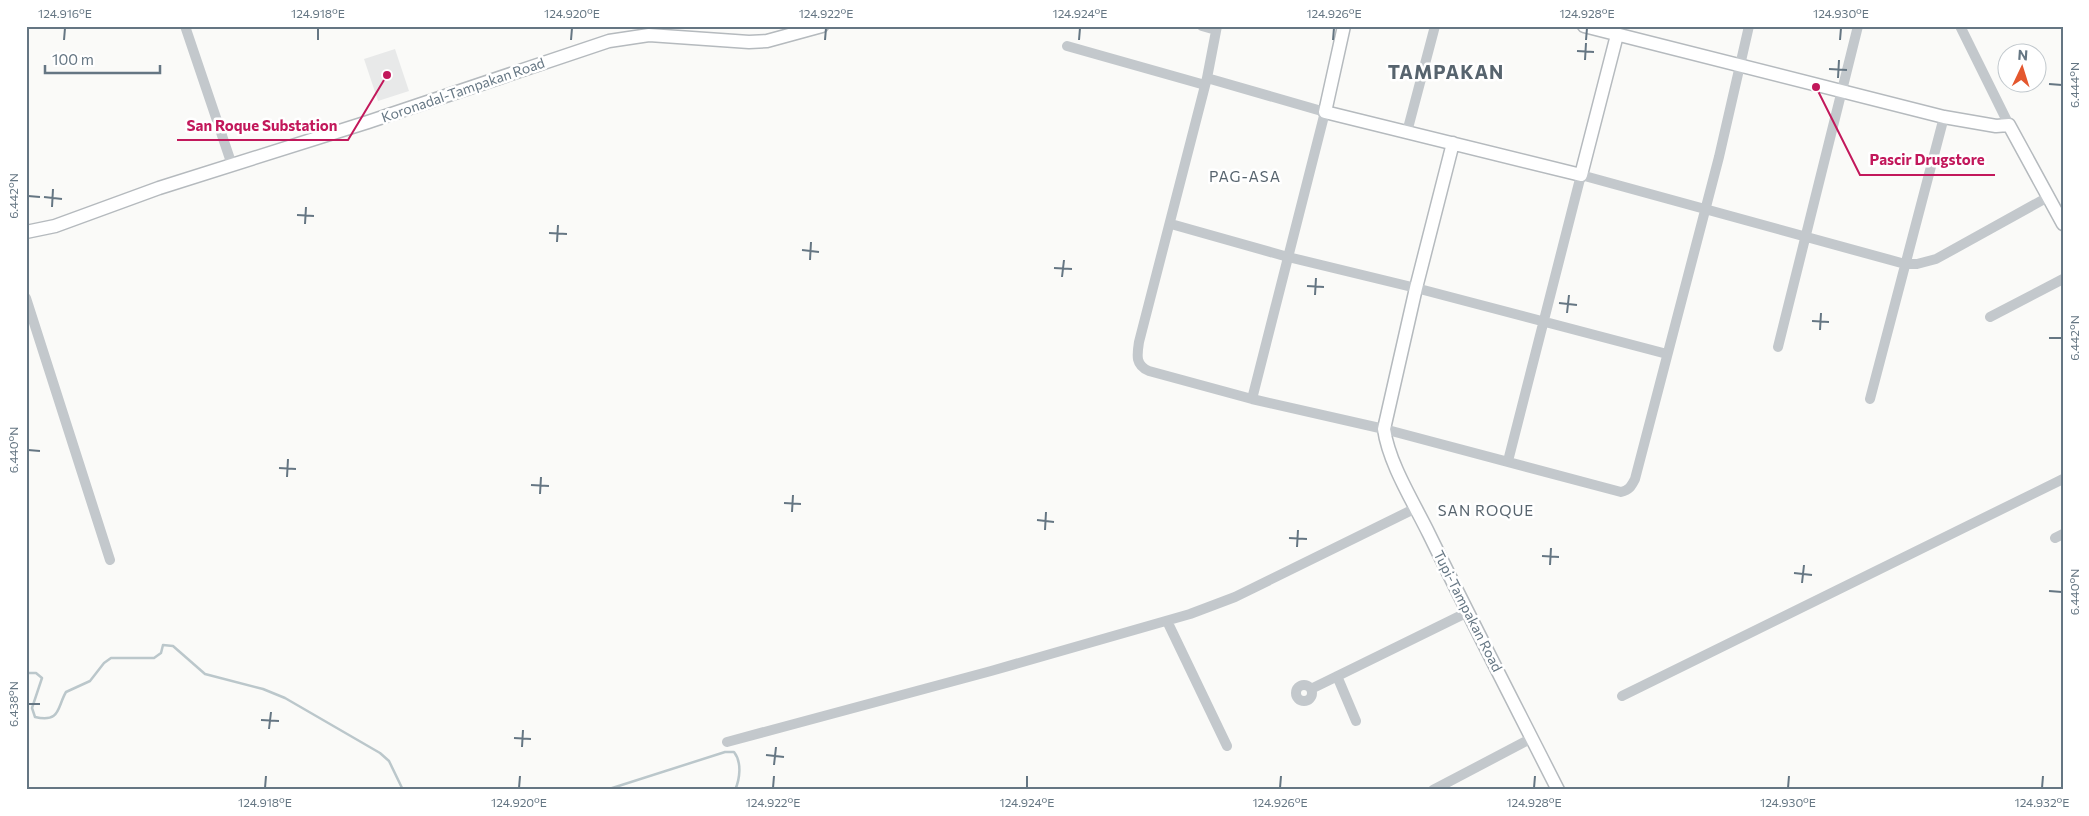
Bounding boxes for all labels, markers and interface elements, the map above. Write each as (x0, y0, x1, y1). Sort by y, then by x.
text: 124.916°E (38, 6, 92, 20)
text: 124.918°E (291, 6, 345, 20)
text: 124.920°E (544, 6, 600, 20)
text: 124.922°E (799, 6, 853, 20)
text: 124.924°E (1053, 6, 1107, 20)
text: 124.926°E (1306, 6, 1362, 20)
text: 124.928°E (1559, 6, 1615, 20)
text: 124.930°E (1813, 6, 1869, 20)
scale bar (45, 42, 160, 74)
north arrow (1996, 42, 2046, 92)
text: N (2017, 46, 2029, 63)
text: 100 m (52, 50, 94, 68)
street label: Koronadal-Tampakan Road (379, 54, 547, 126)
district label: TAMPAKAN (1388, 60, 1504, 83)
text: 6.444°N (2067, 62, 2081, 108)
callout: San Roque Substation (177, 110, 348, 140)
text: San Roque Substation (187, 116, 337, 134)
callout: Pascir Drugstore (1860, 145, 1995, 175)
text: Pascir Drugstore (1869, 150, 1985, 168)
district label: PAG-ASA (1209, 167, 1281, 185)
text: 6.442°N (6, 173, 20, 219)
text: 6.442°N (2067, 315, 2081, 361)
text: 6.440°N (6, 427, 20, 473)
district label: SAN ROQUE (1438, 501, 1534, 519)
street label: Tupi-Tampakan Road (1430, 547, 1506, 674)
text: 6.440°N (2067, 569, 2081, 615)
text: 6.438°N (6, 681, 20, 727)
text: 124.918°E (238, 795, 292, 809)
text: 124.920°E (491, 795, 547, 809)
text: 124.922°E (746, 795, 800, 809)
text: 124.924°E (1000, 795, 1054, 809)
text: 124.926°E (1252, 795, 1308, 809)
text: 124.928°E (1506, 795, 1562, 809)
text: 124.930°E (1760, 795, 1816, 809)
text: 124.932°E (2015, 795, 2069, 809)

